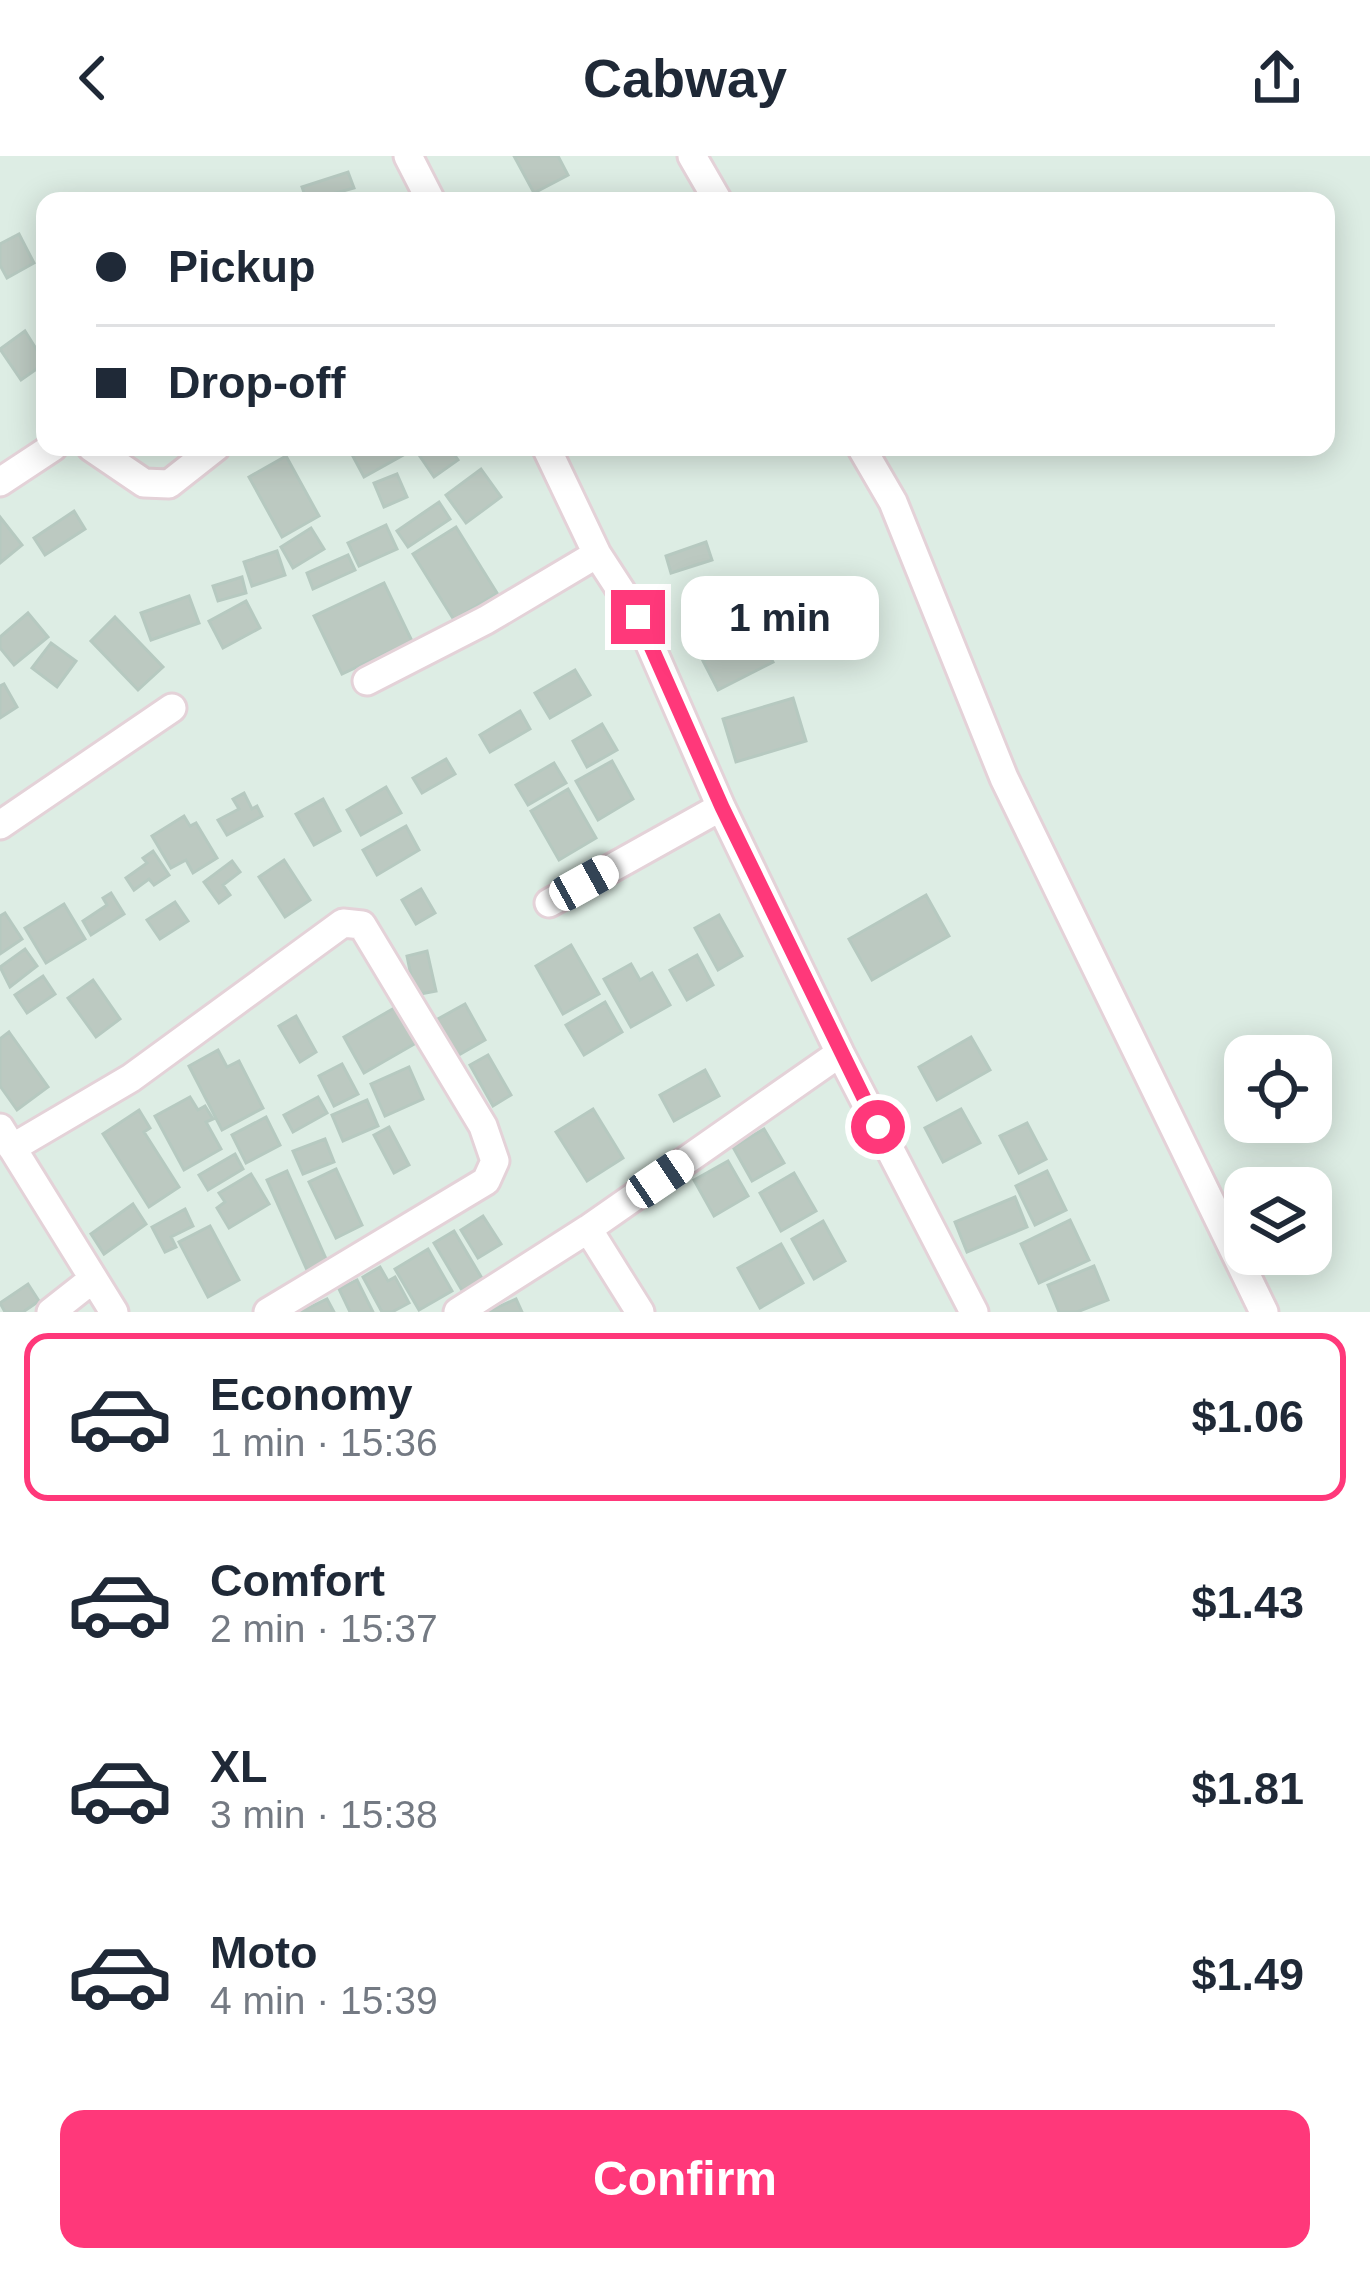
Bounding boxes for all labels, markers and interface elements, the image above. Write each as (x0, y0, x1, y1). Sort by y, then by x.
icon: back (60, 45, 126, 111)
icon: share (1244, 45, 1310, 111)
text: Cabway (583, 48, 787, 108)
text: Pickup (168, 241, 316, 292)
text: Drop-off (168, 357, 345, 408)
callout: 1 min (680, 575, 878, 659)
route end (611, 590, 665, 644)
text: 1 min (729, 596, 831, 639)
car (544, 850, 624, 916)
map controls (1224, 1035, 1332, 1275)
button: locate (1224, 1035, 1332, 1143)
route start (851, 1100, 905, 1154)
car (620, 1144, 700, 1214)
button: layers (1224, 1167, 1332, 1275)
icon: car (66, 1363, 174, 1471)
text: Economy (210, 1369, 413, 1420)
text: $1.06 (1191, 1391, 1304, 1442)
text: 1 min · 15:36 (210, 1421, 438, 1464)
icon: car (66, 1549, 174, 1657)
text: Comfort (210, 1555, 385, 1606)
text: $1.43 (1191, 1577, 1304, 1628)
text: 2 min · 15:37 (210, 1607, 438, 1650)
icon: car (66, 1735, 174, 1843)
text: XL (210, 1741, 268, 1792)
text: $1.81 (1191, 1763, 1304, 1814)
text: 3 min · 15:38 (210, 1793, 438, 1836)
icon: car (66, 1921, 174, 2029)
text: Moto (210, 1927, 317, 1978)
text: $1.49 (1191, 1949, 1304, 2000)
text: 4 min · 15:39 (210, 1979, 438, 2022)
button: Confirm (60, 2110, 1310, 2248)

